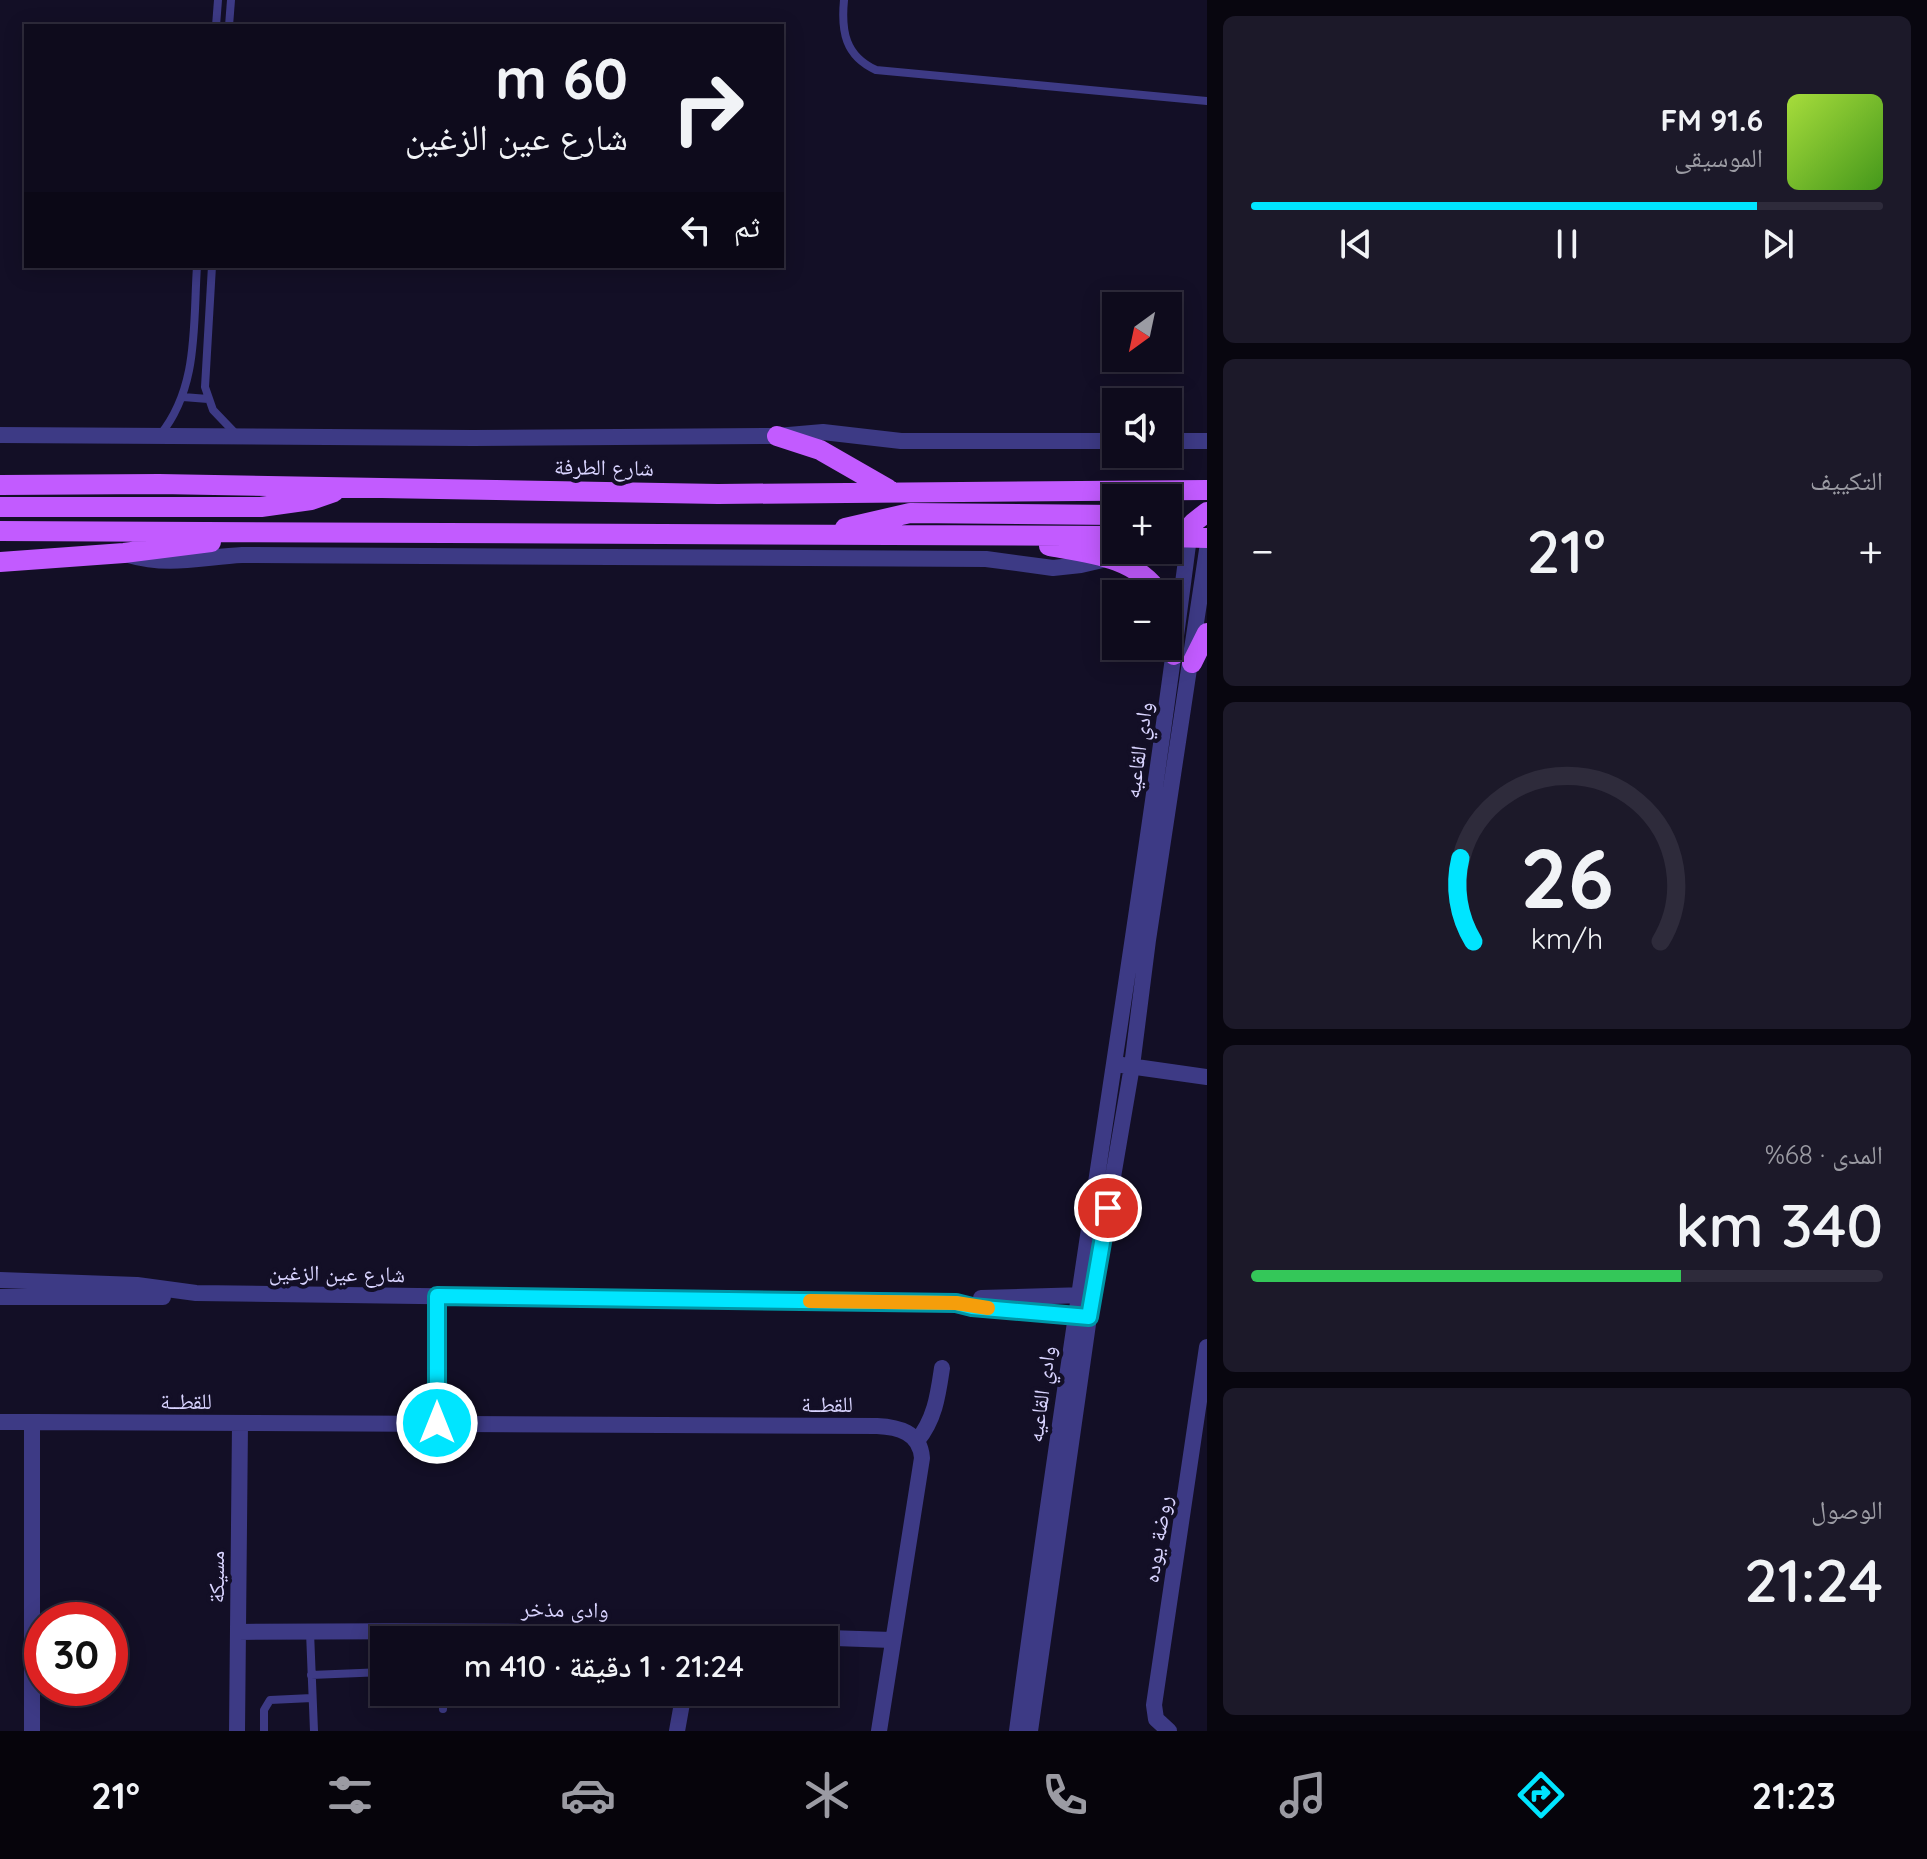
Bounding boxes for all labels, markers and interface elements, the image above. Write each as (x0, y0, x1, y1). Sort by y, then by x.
text: 60 m (495, 43, 628, 113)
icon: right (656, 56, 760, 160)
text: 91.6 FM (1660, 101, 1763, 139)
text: شارع عين الزغين (405, 114, 628, 159)
text: الموسيقى (1674, 141, 1763, 174)
text: ثم (734, 207, 760, 245)
icon: left (674, 208, 718, 252)
icon: previous (1334, 222, 1378, 266)
icon: pause (1545, 222, 1589, 266)
icon: next (1756, 222, 1800, 266)
north arrow (1102, 292, 1182, 372)
map controls (1102, 292, 1182, 660)
button: sound (1102, 388, 1182, 468)
street label: شارع الطرفة (554, 452, 654, 482)
text: التكييف (1810, 464, 1883, 497)
button: + (1102, 484, 1182, 564)
text: 21° (1526, 513, 1606, 588)
text: − (1251, 523, 1274, 578)
text: + (1858, 523, 1883, 578)
button: − (1102, 580, 1182, 660)
street label: وادي القاعيه (1117, 700, 1162, 801)
text: 26 (1520, 824, 1614, 928)
text: km/h (1531, 920, 1603, 956)
text: المدى · 68% (1765, 1138, 1883, 1171)
pin (1074, 1174, 1142, 1242)
icon: arrive (1086, 1186, 1130, 1230)
text: 340 km (1675, 1187, 1883, 1262)
street label: شارع عين الزغين (269, 1258, 405, 1288)
street label: وادي القاعيه (1020, 1344, 1065, 1445)
position arrow (395, 1381, 479, 1465)
street label: للقطــة (160, 1387, 212, 1415)
street label: للقطــة (801, 1390, 853, 1418)
street label: روضة يوده (1136, 1493, 1178, 1585)
text: الوصول (1811, 1493, 1883, 1526)
text: 21:24 (1744, 1542, 1883, 1617)
street label: مسيكة (202, 1551, 230, 1603)
street label: وادي مذخر (520, 1594, 609, 1627)
speed limit sign: 30 (24, 1602, 128, 1706)
text: 21:24 · 1 دقيقة · 410 m (464, 1647, 744, 1685)
icon: filters (322, 1767, 378, 1823)
icon: car (560, 1767, 616, 1823)
icon: climate (799, 1767, 855, 1823)
icon: phone (1037, 1767, 1093, 1823)
icon: music (1275, 1767, 1331, 1823)
icon: directions (1513, 1767, 1569, 1823)
text: 21° (91, 1773, 140, 1818)
text: 21:23 (1752, 1773, 1836, 1818)

